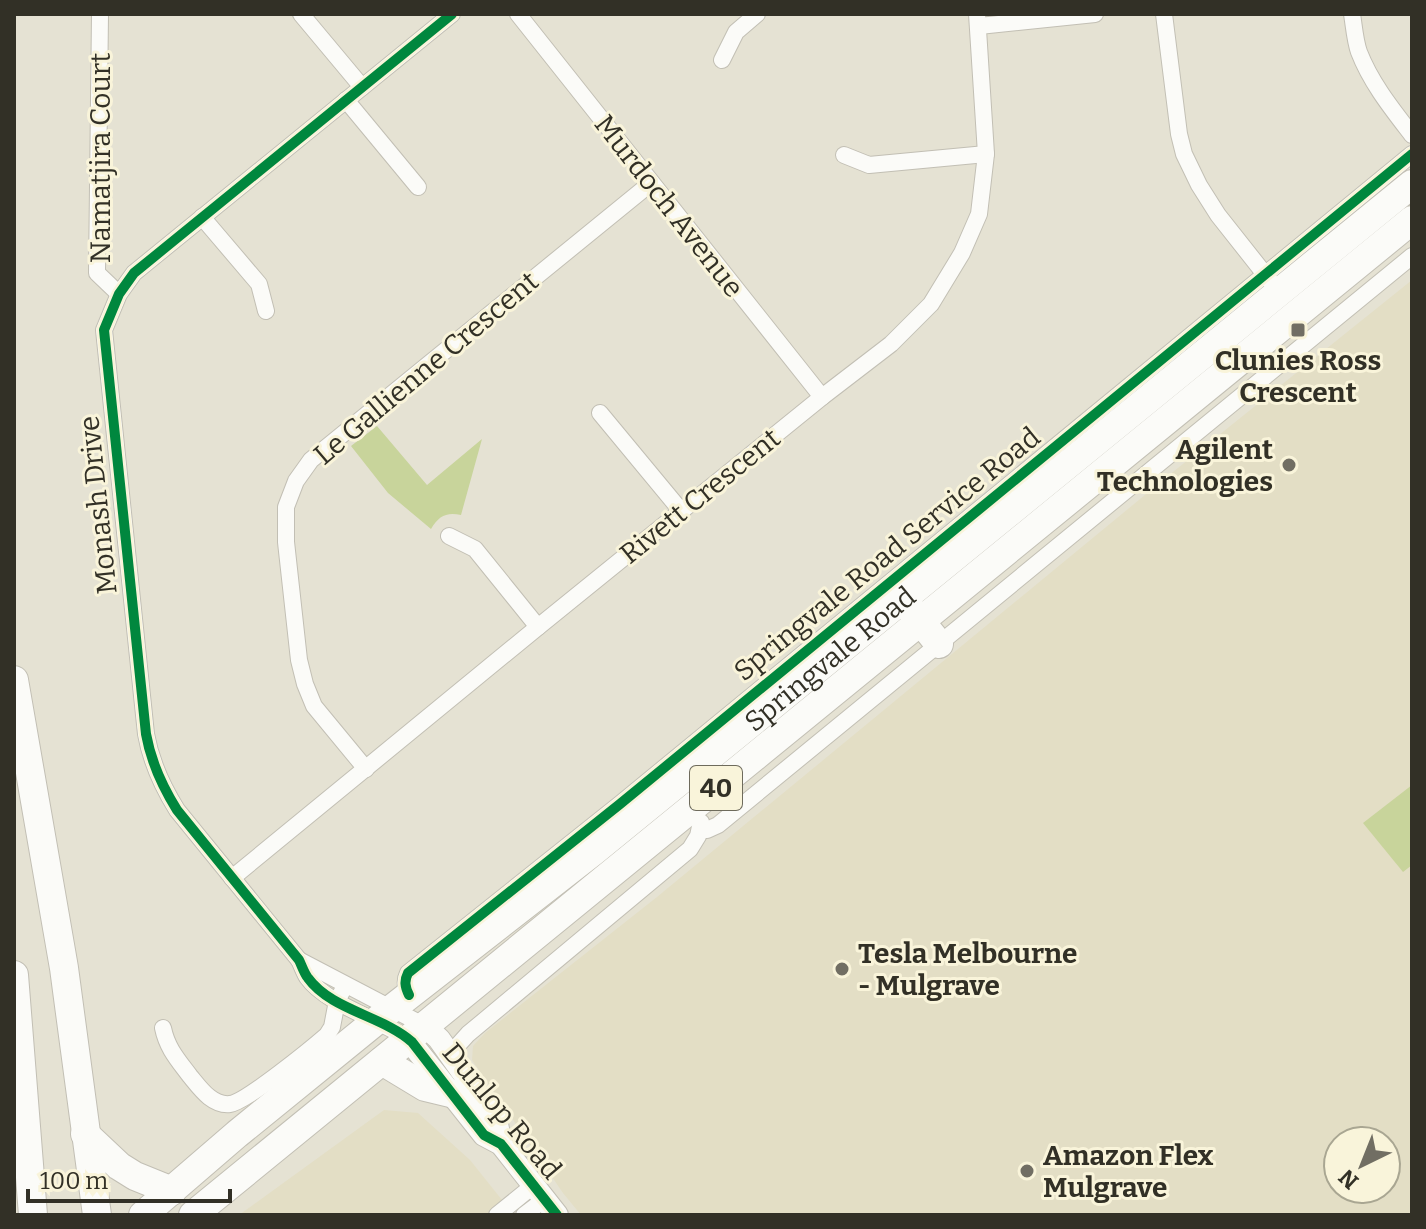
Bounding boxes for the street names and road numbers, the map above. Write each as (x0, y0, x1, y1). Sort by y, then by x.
street label: Namatjira Court (84, 53, 117, 263)
street label: Murdoch Avenue (588, 108, 750, 304)
street label: Le Gallienne Crescent (307, 265, 545, 471)
street label: Monash Drive (72, 414, 124, 596)
street label: Springvale Road Service Road (727, 420, 1047, 688)
street label: Rivett Crescent (613, 422, 787, 570)
street label: Springvale Road (738, 580, 922, 738)
road number: 40 (690, 766, 742, 810)
street label: Dunlop Road (436, 1036, 568, 1186)

